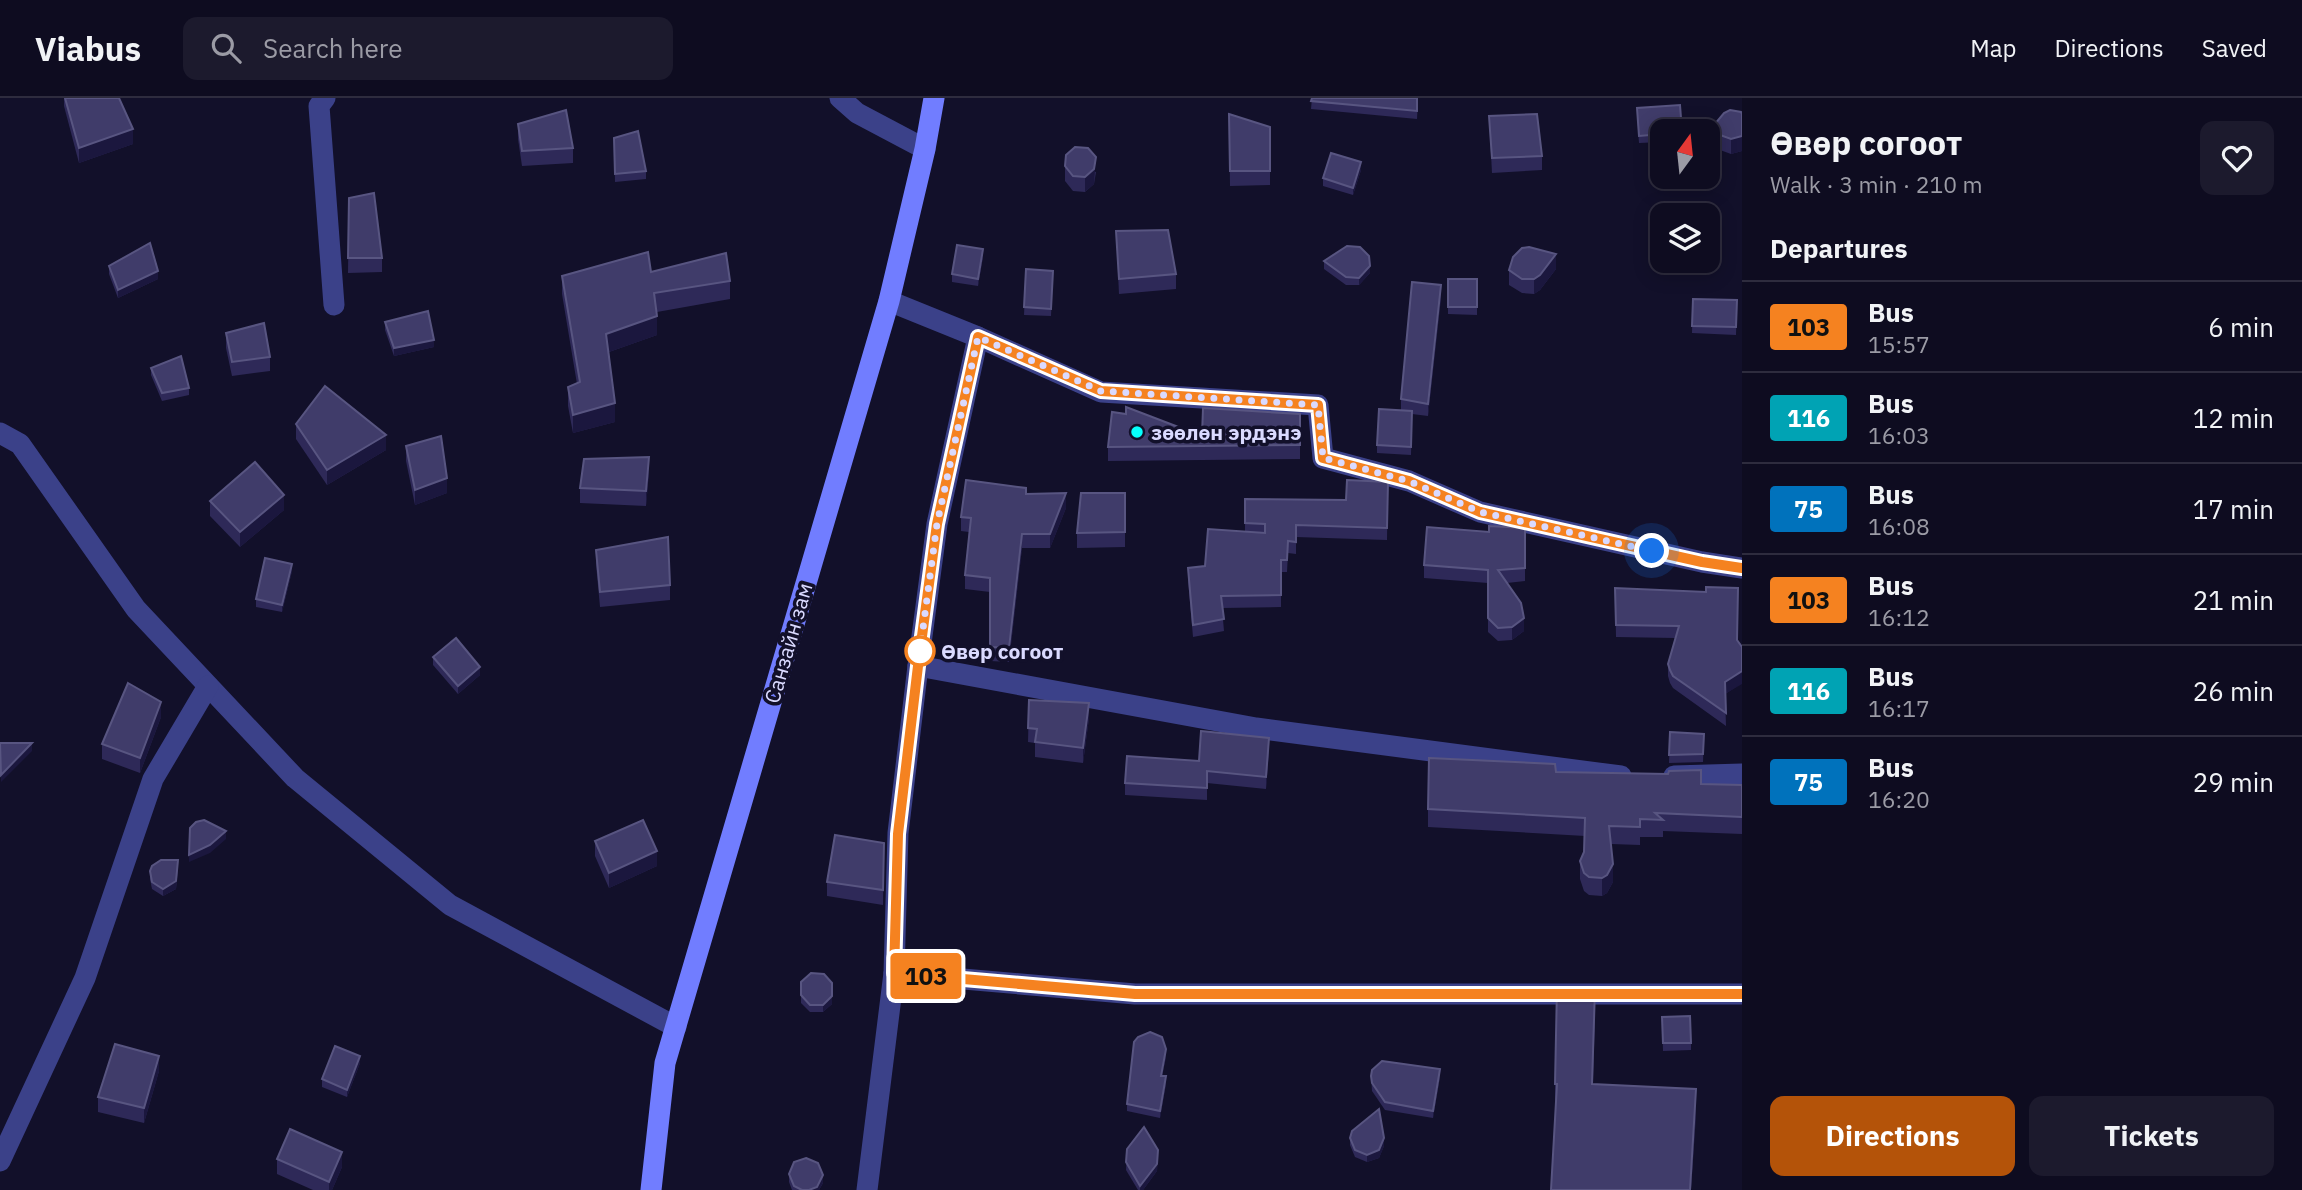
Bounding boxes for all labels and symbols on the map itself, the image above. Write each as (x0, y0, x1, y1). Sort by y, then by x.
north arrow (1650, 119, 1720, 189)
place label: зөөлөн эрдэнэ (1151, 418, 1301, 446)
marker: зөөлөн эрдэнэ (1129, 424, 1145, 440)
your location (1634, 533, 1669, 568)
street label: Санзайн зам (757, 579, 819, 707)
marker: Өвөр согоот (905, 636, 935, 666)
place label: Өвөр согоот (941, 637, 1063, 665)
line badge: 103 (886, 953, 966, 999)

